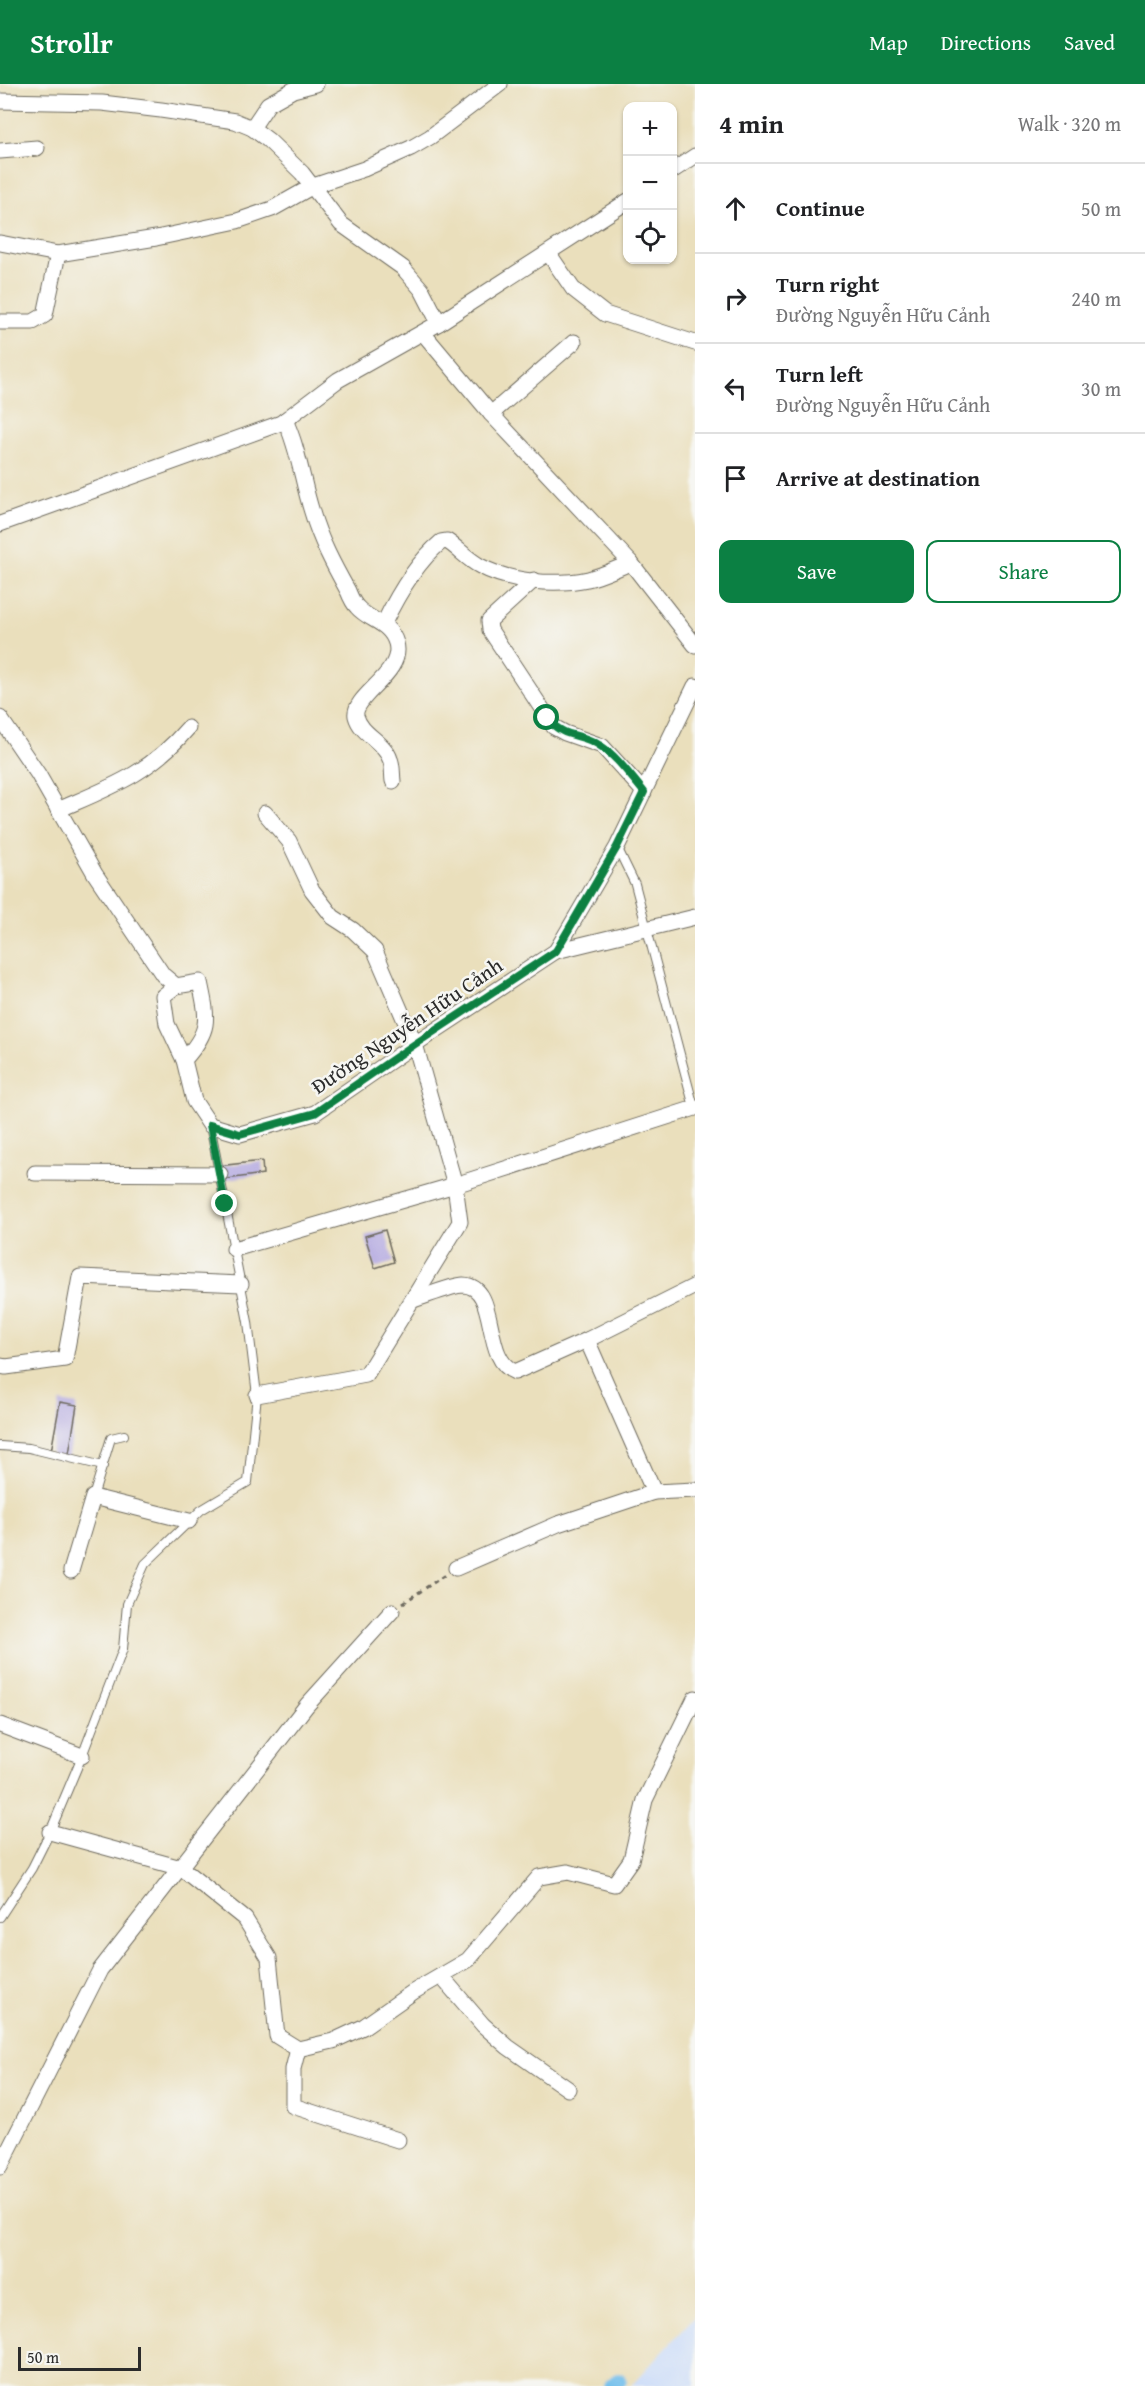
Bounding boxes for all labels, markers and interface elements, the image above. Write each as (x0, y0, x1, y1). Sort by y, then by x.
text: Strollr (30, 22, 113, 63)
text: Map (869, 27, 908, 58)
text: Directions (941, 27, 1031, 58)
text: Saved (1064, 27, 1115, 58)
map controls (623, 102, 677, 264)
button: + (623, 102, 677, 156)
text: 4 min (719, 104, 784, 143)
text: Walk · 320 m (1018, 109, 1121, 138)
button: − (623, 156, 677, 210)
icon: ahead (719, 192, 752, 225)
text: Continue (776, 192, 865, 224)
text: 50 m (1081, 194, 1121, 223)
button: locate (623, 210, 677, 264)
text: Turn right (776, 268, 879, 300)
icon: right (719, 282, 752, 315)
text: 240 m (1071, 284, 1121, 313)
text: Đường Nguyễn Hữu Cảnh (776, 300, 990, 329)
text: Turn left (776, 358, 863, 390)
icon: left (719, 372, 752, 405)
text: 30 m (1081, 374, 1121, 403)
text: Đường Nguyễn Hữu Cảnh (776, 390, 990, 419)
icon: arrive (719, 462, 752, 495)
text: Arrive at destination (776, 462, 980, 494)
button: Save (719, 540, 914, 603)
button: Share (926, 540, 1121, 603)
route start (533, 704, 559, 730)
street label: Đường Nguyễn Hữu Cảnh (305, 950, 509, 1101)
route end (211, 1190, 237, 1216)
scale bar (18, 2344, 141, 2372)
text: 50 m (27, 2345, 59, 2369)

